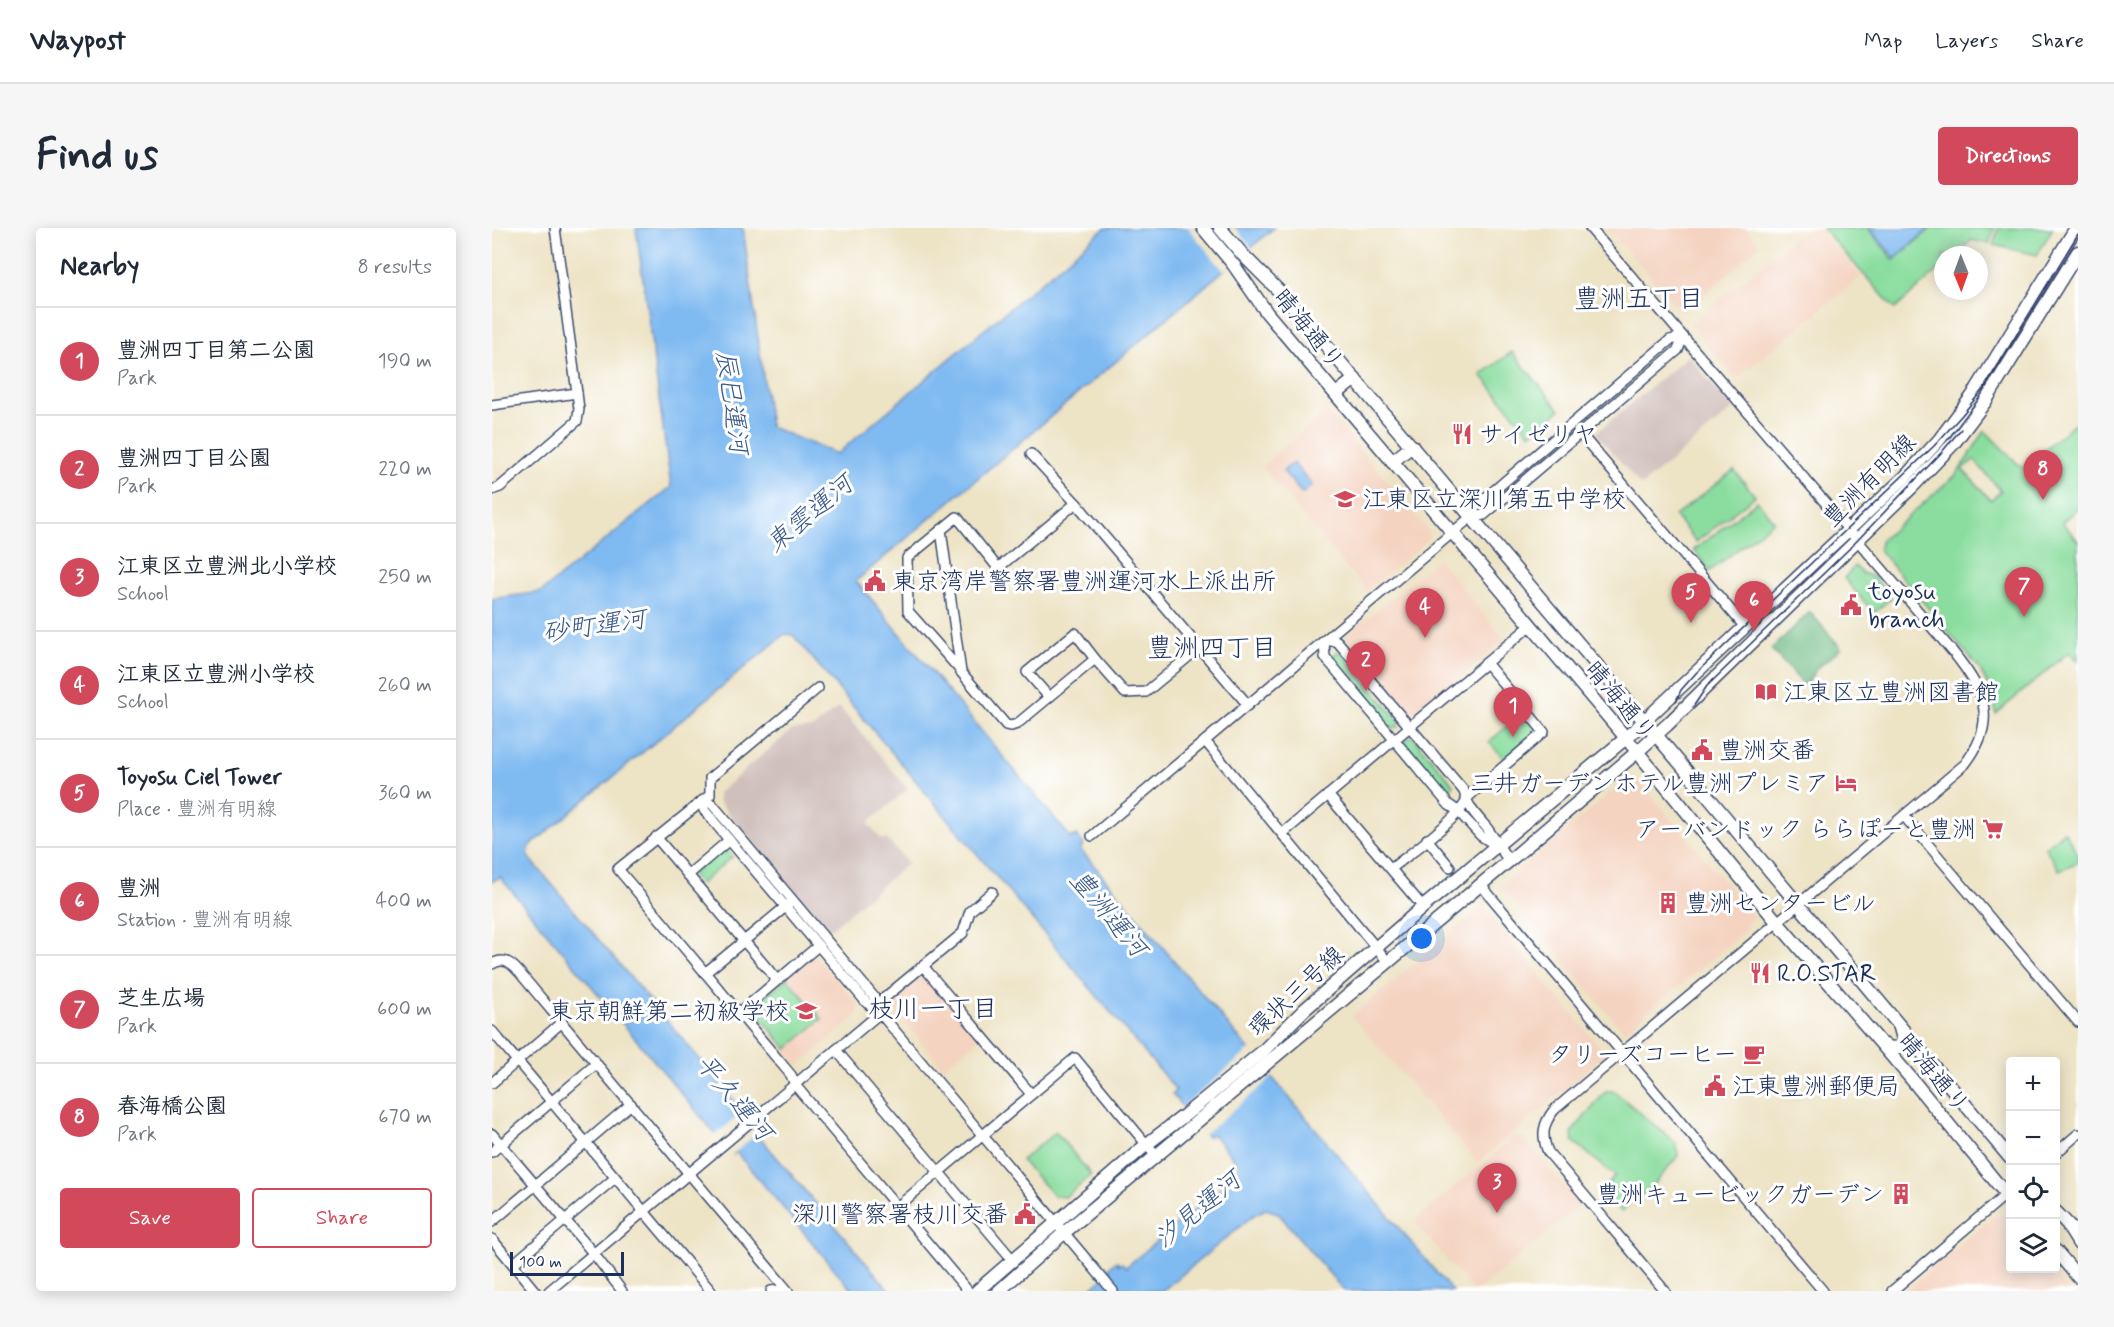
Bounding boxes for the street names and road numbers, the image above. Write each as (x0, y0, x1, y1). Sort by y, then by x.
street label: 晴海通り (1266, 283, 1350, 377)
street label: 豊洲有明線 (1817, 428, 1923, 534)
street label: 晴海通り (1577, 655, 1663, 749)
street label: 環状三号線 (1243, 940, 1351, 1044)
street label: 晴海通り (1890, 1027, 1976, 1121)

